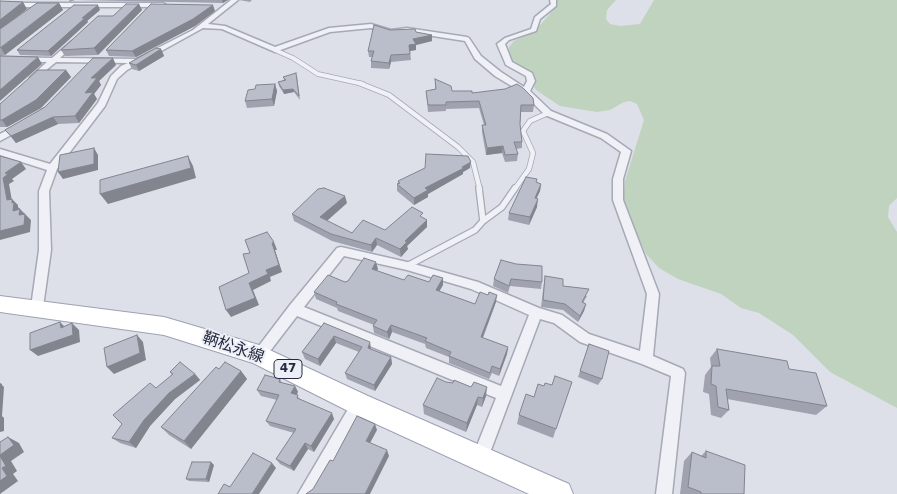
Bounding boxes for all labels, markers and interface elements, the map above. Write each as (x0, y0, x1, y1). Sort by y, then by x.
street label: 鞆松永線 (200, 329, 266, 367)
road number: 47 (274, 359, 302, 378)

